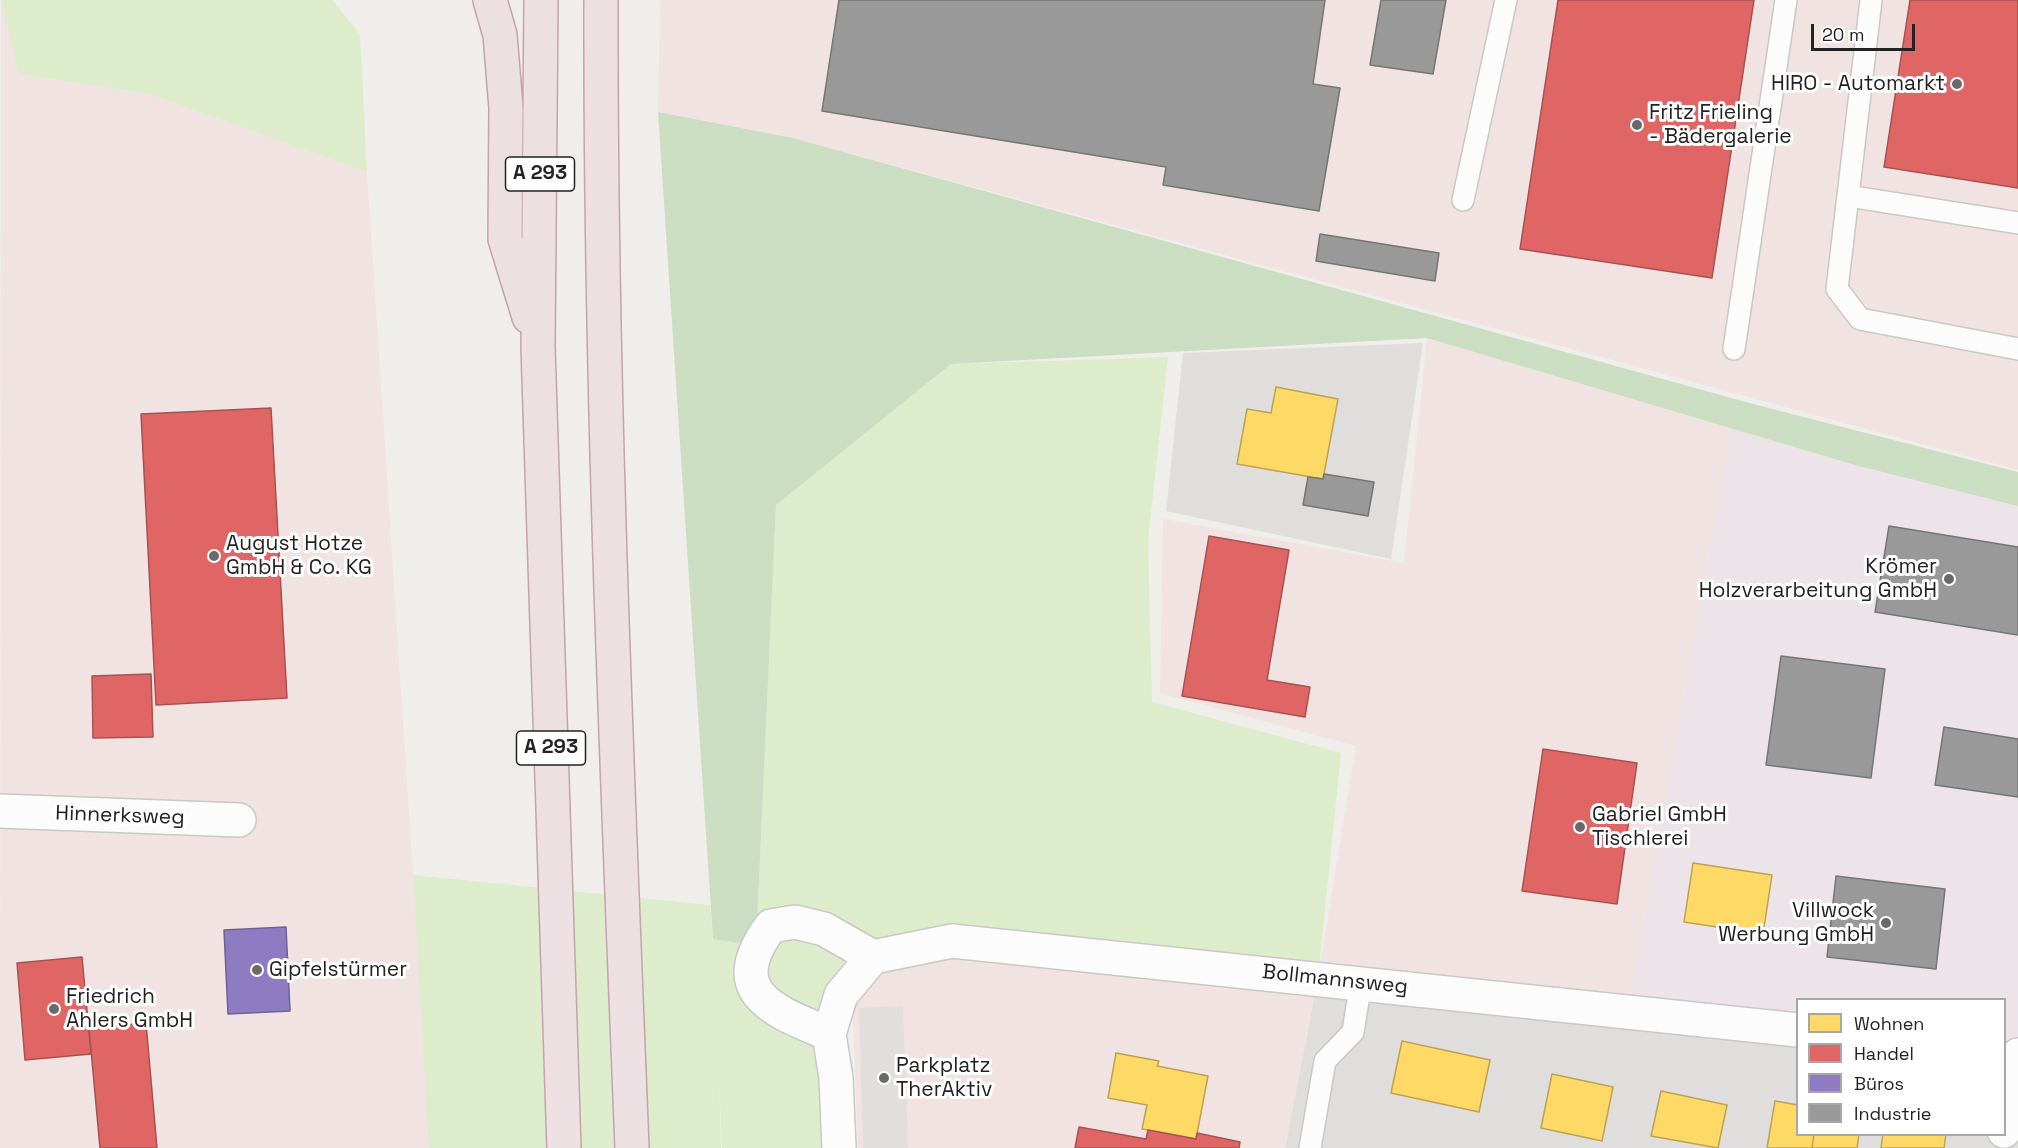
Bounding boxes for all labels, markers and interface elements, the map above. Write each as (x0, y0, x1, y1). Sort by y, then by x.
scale bar (1814, 12, 1918, 50)
text: 20 m (1822, 23, 1865, 46)
place label: HIRO - Automarkt (1771, 71, 1945, 97)
marker: HIRO - Automarkt (1950, 77, 1964, 91)
place label: Fritz Frieling - Bädergalerie (1649, 100, 1792, 150)
marker: Fritz Frieling - Bädergalerie (1630, 118, 1644, 132)
road number: A 293 (506, 157, 574, 191)
place label: August Hotze GmbH & Co. KG (226, 531, 372, 581)
marker: August Hotze GmbH & Co. KG (207, 549, 221, 563)
place label: Krömer Holzverarbeitung GmbH (1699, 554, 1937, 604)
marker: Krömer Holzverarbeitung GmbH (1942, 572, 1956, 586)
road number: A 293 (516, 731, 586, 765)
street label: Hinnerksweg (55, 801, 185, 831)
place label: Gabriel GmbH Tischlerei (1592, 802, 1727, 852)
marker: Gabriel GmbH Tischlerei (1573, 820, 1587, 834)
place label: Villwock Werbung GmbH (1718, 898, 1874, 948)
marker: Villwock Werbung GmbH (1879, 916, 1893, 930)
place label: Gipfelstürmer (269, 957, 407, 983)
street label: Bollmannsweg (1261, 960, 1409, 1000)
marker: Gipfelstürmer (250, 963, 264, 977)
place label: Friedrich Ahlers GmbH (66, 984, 193, 1034)
legend (1796, 998, 2006, 1136)
marker: Friedrich Ahlers GmbH (47, 1002, 61, 1016)
text: Wohnen (1854, 1012, 1924, 1035)
text: Handel (1854, 1042, 1914, 1065)
place label: Parkplatz TherAktiv (896, 1053, 992, 1103)
marker: Parkplatz TherAktiv (877, 1071, 891, 1085)
text: Büros (1854, 1072, 1904, 1095)
text: Industrie (1854, 1102, 1931, 1125)

